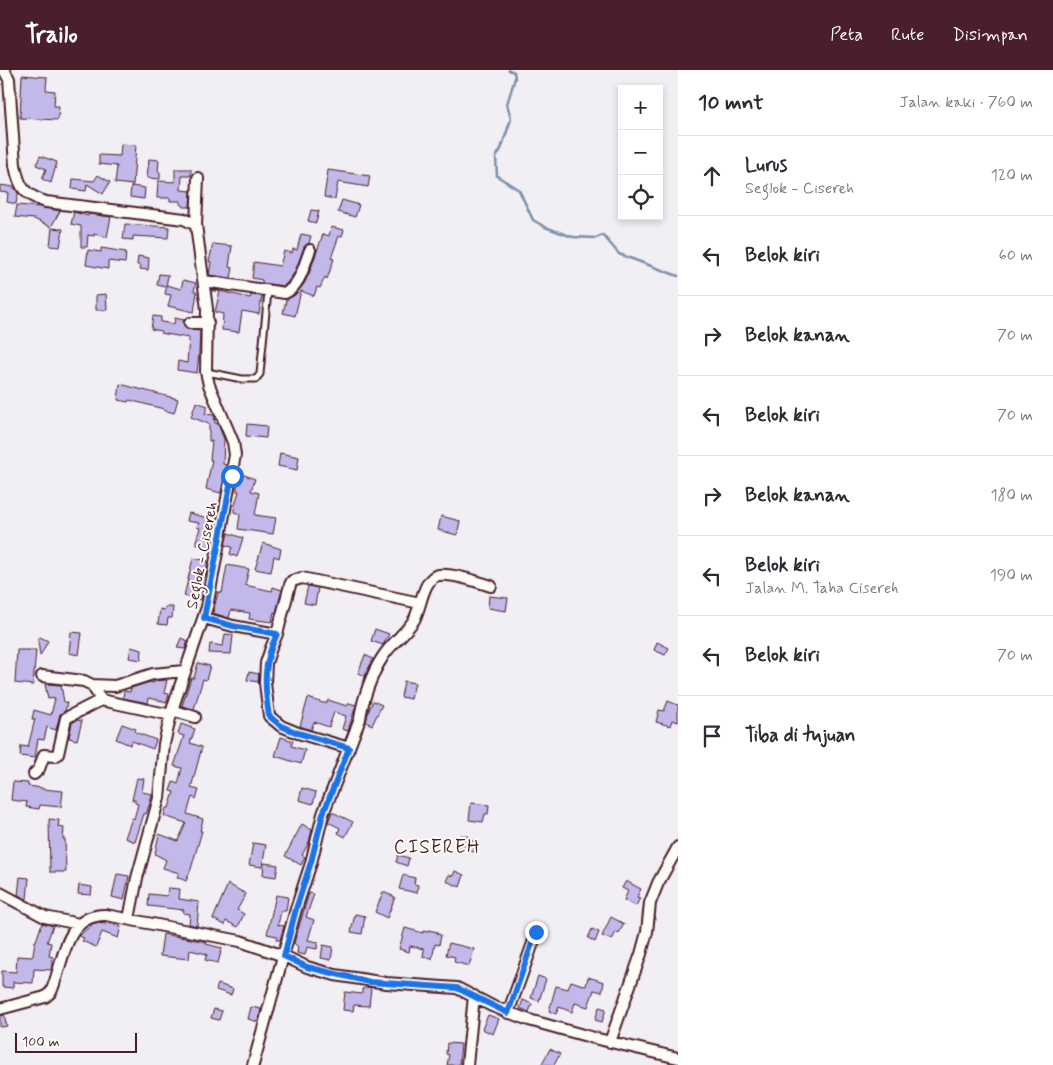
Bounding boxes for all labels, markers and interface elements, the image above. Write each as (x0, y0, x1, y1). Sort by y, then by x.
text: Trailo (25, 20, 78, 51)
text: Peta (830, 23, 863, 47)
text: Rute (891, 23, 924, 47)
text: Disimpan (952, 23, 1028, 47)
map controls (618, 85, 663, 220)
button: + (618, 85, 663, 130)
text: 10 mnt (698, 89, 763, 117)
text: Jalan kaki · 760 m (899, 92, 1033, 113)
button: − (618, 130, 663, 175)
text: Lurus (745, 153, 787, 178)
icon: ahead (698, 162, 726, 190)
text: 120 m (991, 165, 1033, 186)
button: locate (618, 175, 663, 220)
text: Seglok - Cisereh (745, 178, 854, 199)
icon: left (698, 242, 726, 270)
text: Belok kiri (745, 243, 820, 268)
text: 60 m (999, 245, 1033, 266)
icon: right (698, 322, 726, 350)
text: Belok kanan (745, 323, 850, 348)
text: 70 m (997, 325, 1033, 346)
icon: left (698, 402, 726, 430)
text: Belok kiri (745, 403, 820, 428)
text: 70 m (997, 405, 1033, 426)
route start (221, 465, 244, 488)
icon: right (698, 482, 726, 510)
text: Belok kanan (745, 483, 850, 508)
text: 180 m (990, 485, 1033, 506)
street label: Seglok - Cisereh (182, 500, 224, 611)
text: Belok kiri (745, 553, 820, 578)
icon: left (698, 562, 726, 590)
text: 190 m (990, 565, 1033, 586)
text: Jalan M. Taha Cisereh (745, 578, 898, 599)
icon: left (698, 642, 726, 670)
text: Belok kiri (745, 643, 820, 668)
text: 70 m (997, 645, 1033, 666)
icon: arrive (698, 722, 726, 750)
text: Tiba di tujuan (745, 723, 856, 748)
district label: CISEREH (394, 835, 480, 860)
route end (525, 921, 548, 944)
scale bar (15, 1030, 138, 1053)
text: 100 m (22, 1033, 60, 1051)

